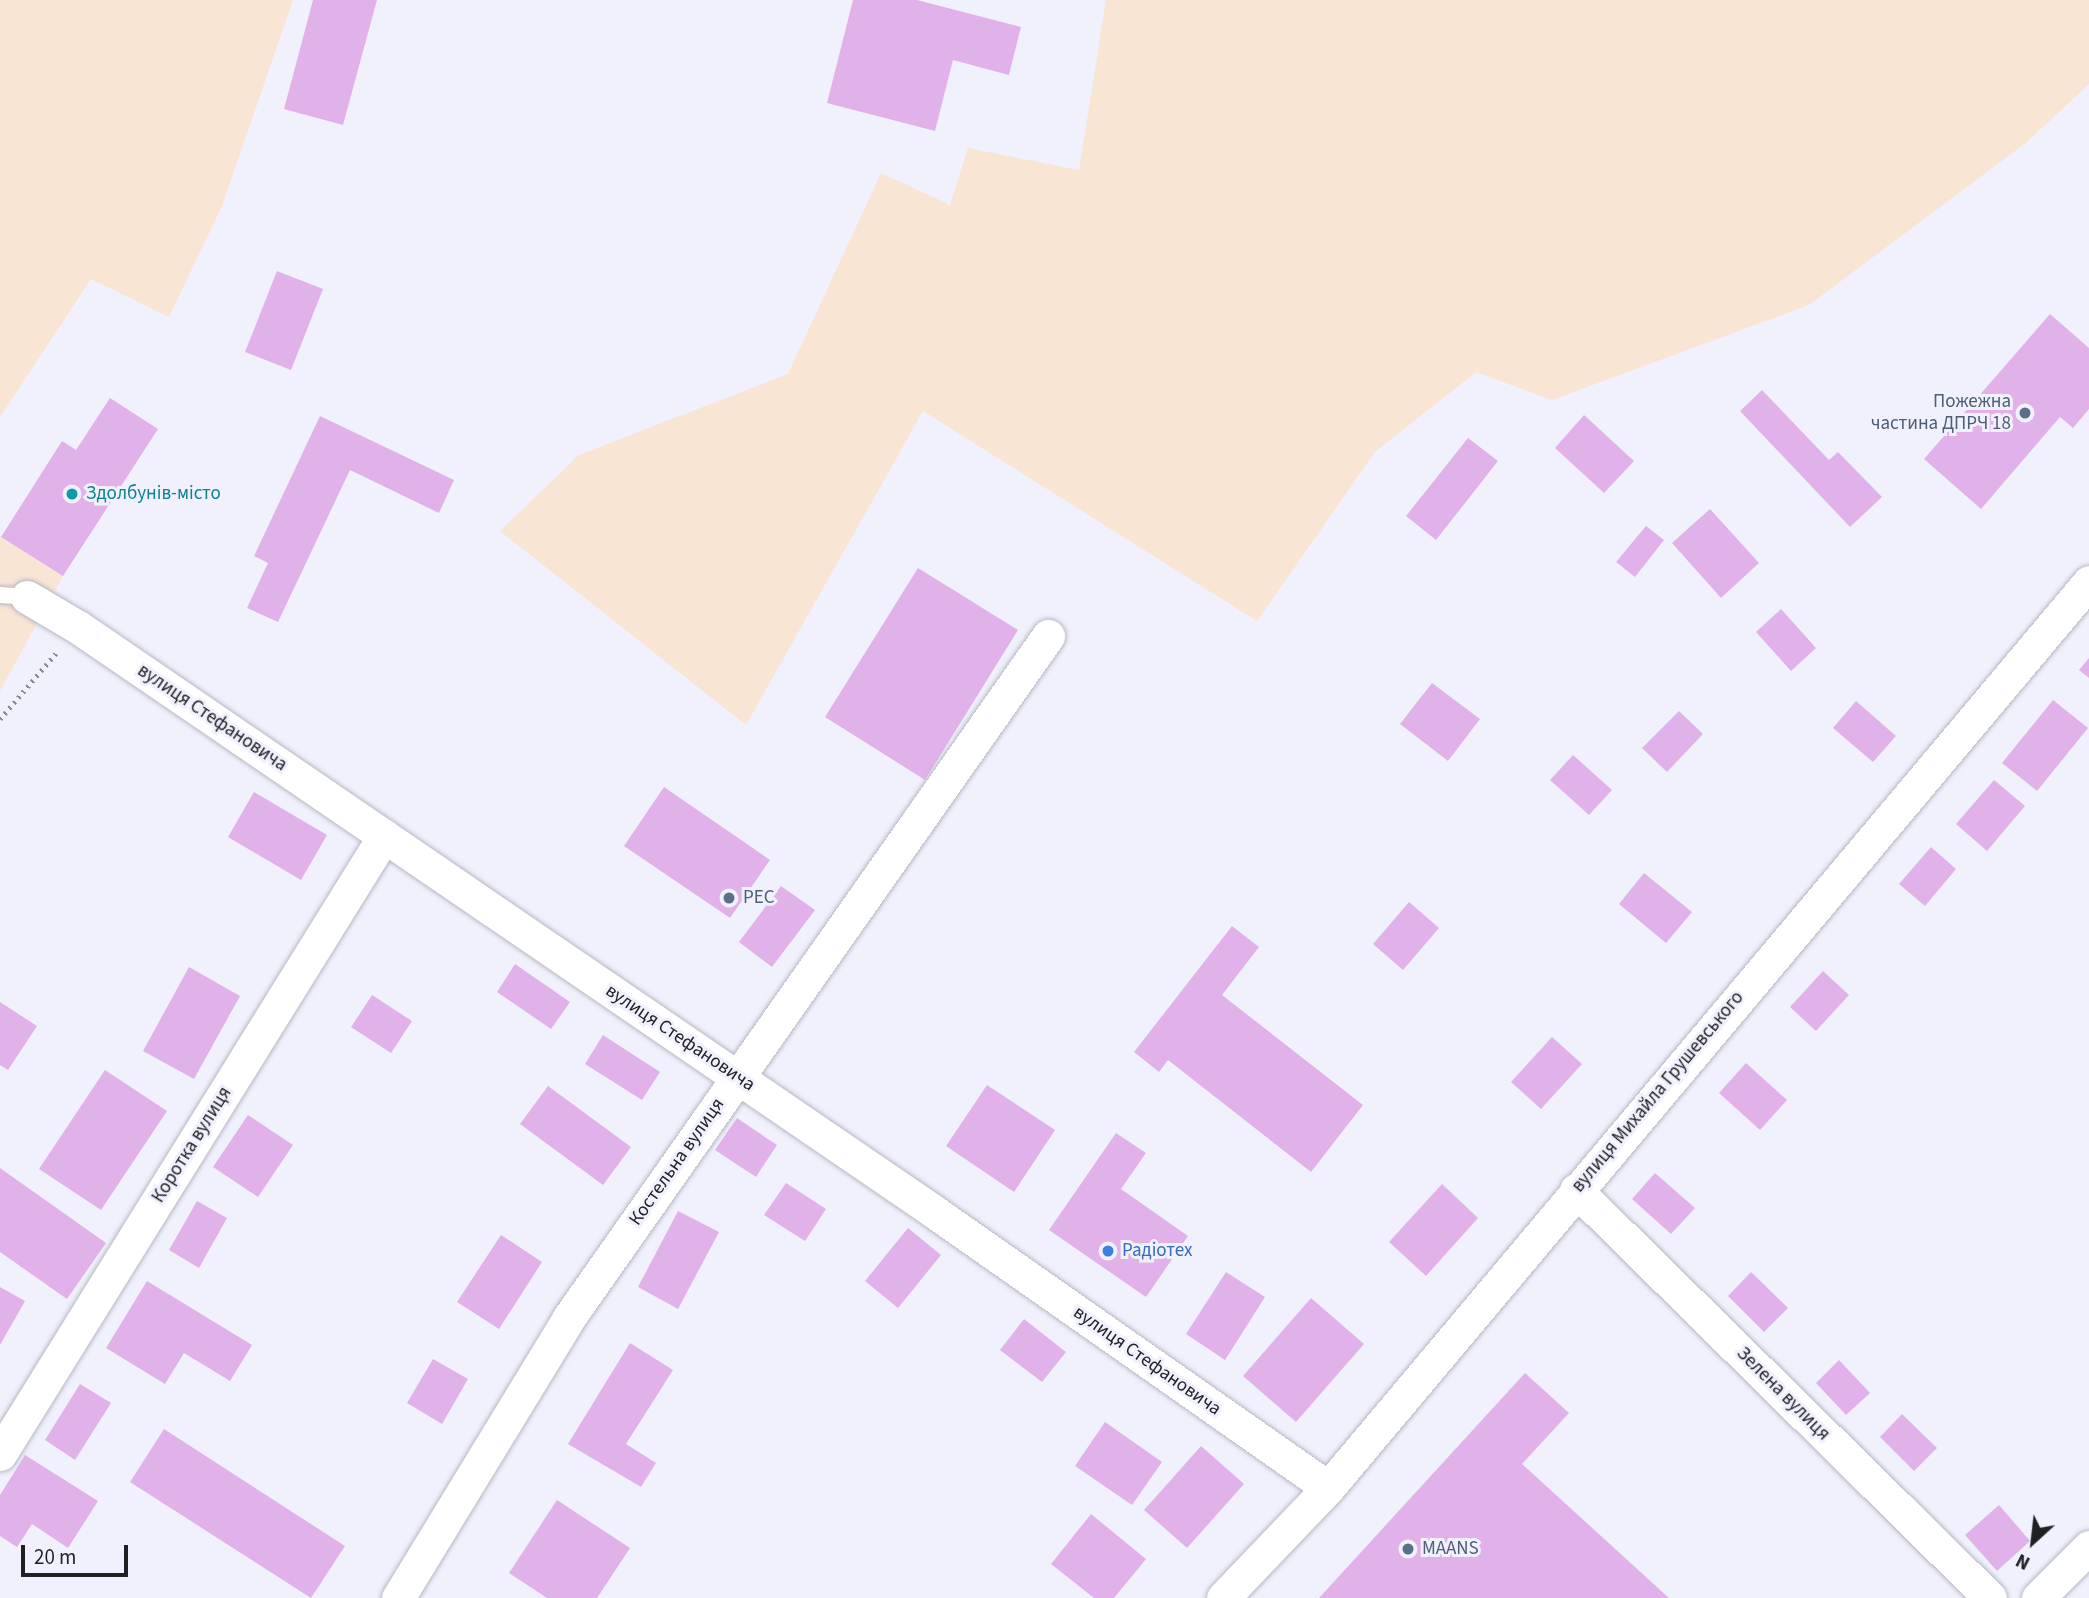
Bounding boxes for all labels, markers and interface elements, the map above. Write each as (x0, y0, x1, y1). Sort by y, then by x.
place label: Пожежна частина ДПРЧ 18 (1871, 391, 2011, 435)
marker: Пожежна частина ДПРЧ 18 (2017, 405, 2033, 421)
place label: Здолбунів-місто (86, 483, 221, 505)
marker: Здолбунів-місто (64, 486, 80, 502)
street label: вулиця Стефановича (133, 659, 291, 777)
place label: РЕС (743, 887, 775, 909)
marker: РЕС (721, 890, 737, 906)
street label: вулиця Стефановича (601, 979, 759, 1097)
street label: вулиця Михайла Грушевського (1567, 987, 1749, 1197)
street label: Коротка вулиця (147, 1083, 237, 1207)
street label: Костельна вулиця (624, 1094, 730, 1230)
place label: Радiотех (1122, 1240, 1193, 1262)
marker: Радiотех (1100, 1243, 1116, 1259)
street label: вулиця Стефановича (1069, 1301, 1225, 1421)
street label: Зелена вулиця (1731, 1342, 1835, 1446)
north arrow (1998, 1507, 2068, 1577)
scale bar (24, 1532, 131, 1576)
place label: MAANS (1422, 1538, 1479, 1560)
marker: MAANS (1400, 1541, 1416, 1557)
text: 20 m (34, 1542, 76, 1572)
text: N (2011, 1546, 2035, 1576)

